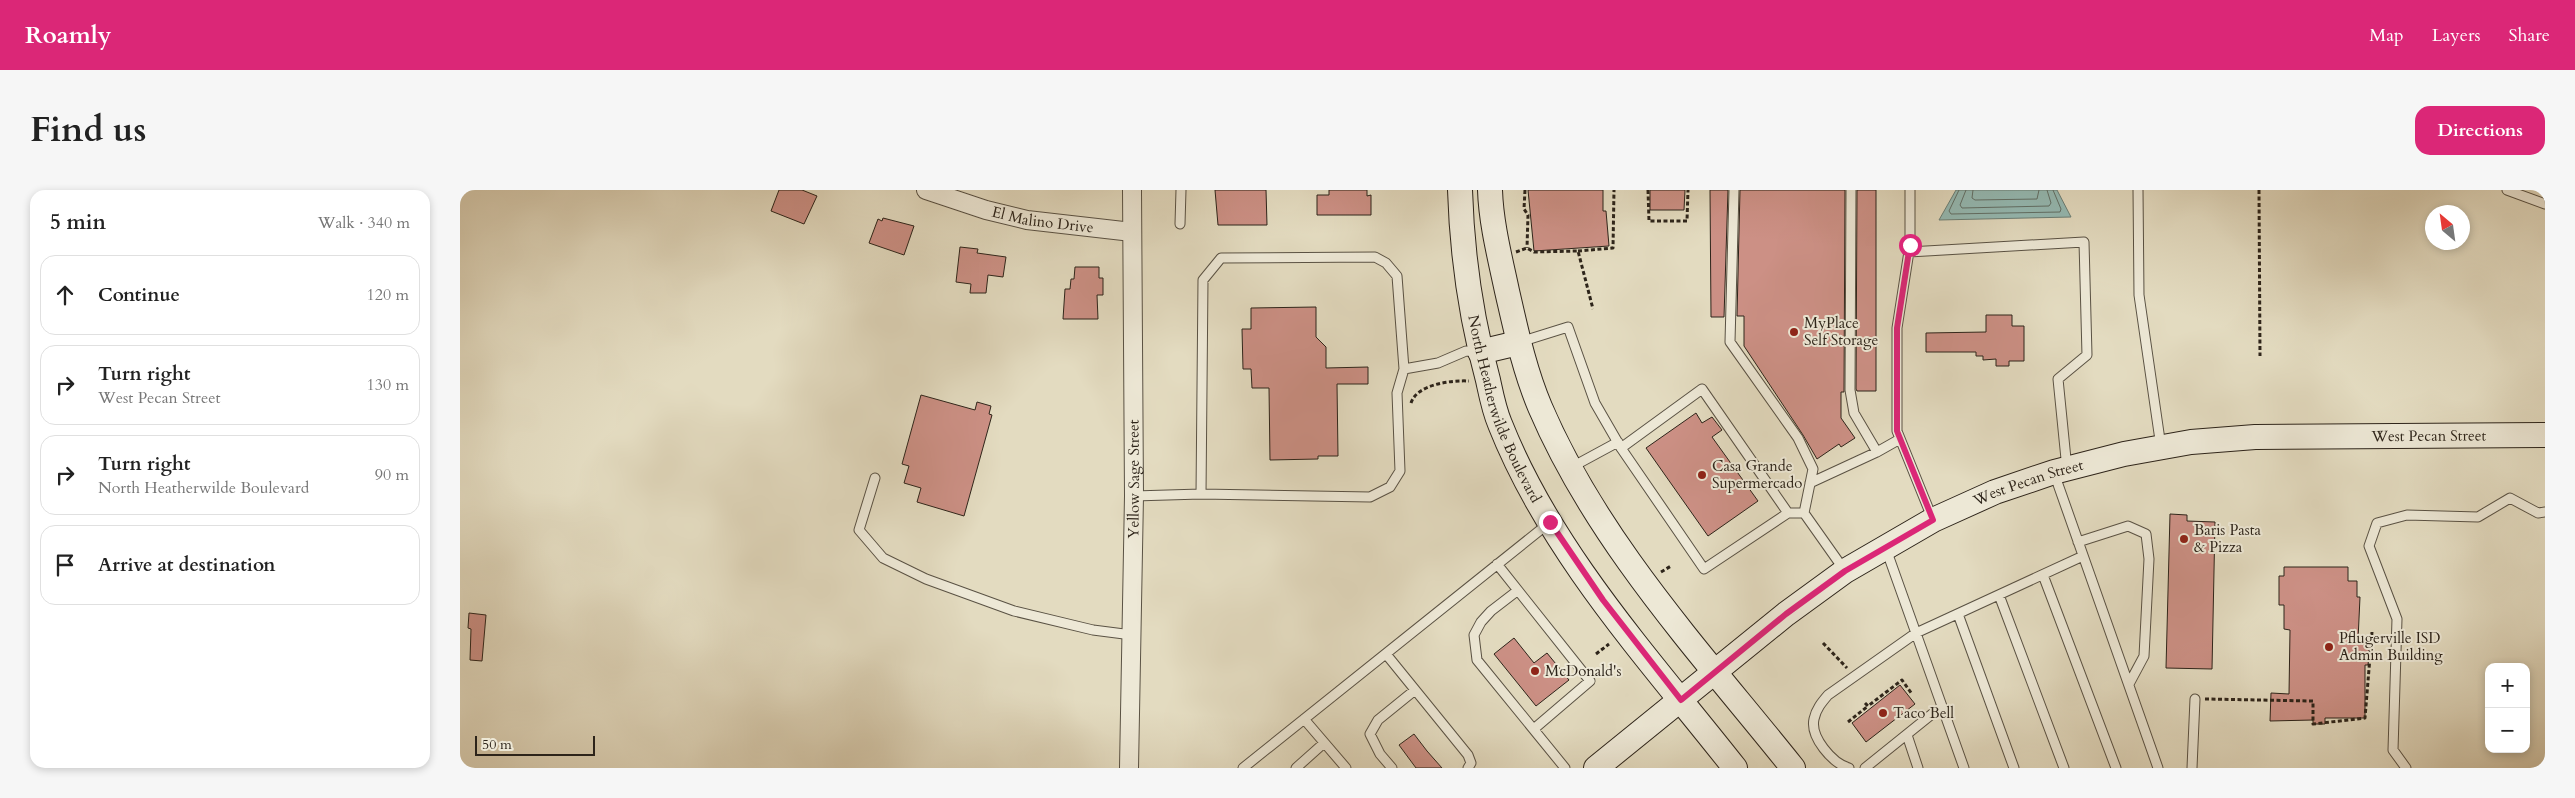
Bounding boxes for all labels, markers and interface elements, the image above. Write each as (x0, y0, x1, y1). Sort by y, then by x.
text: Roamly (25, 19, 111, 52)
text: Map (2369, 23, 2404, 48)
text: Layers (2432, 23, 2481, 48)
text: Share (2509, 23, 2550, 48)
text: Find us (30, 106, 146, 154)
button: Directions (2415, 106, 2545, 155)
street label: El Malino Drive (990, 202, 1095, 238)
north arrow (2425, 205, 2470, 250)
text: 5 min (50, 208, 106, 237)
text: Walk · 340 m (318, 212, 410, 234)
route start (1899, 234, 1922, 257)
icon: ahead (51, 281, 79, 309)
text: Continue (98, 282, 180, 308)
text: 120 m (367, 284, 409, 306)
street label: North Heatherwilde Boulevard (1463, 313, 1546, 506)
place label: MyPlace Self Storage (1804, 313, 1878, 350)
marker: MyPlace Self Storage (1788, 326, 1800, 338)
text: Turn right (98, 361, 190, 387)
icon: right (51, 371, 79, 399)
text: 130 m (367, 374, 409, 396)
text: West Pecan Street (98, 387, 220, 409)
street label: Yellow Sage Street (1123, 419, 1144, 539)
street label: West Pecan Street (2370, 425, 2487, 446)
text: Turn right (98, 451, 190, 477)
street label: West Pecan Street (1969, 455, 2086, 511)
place label: Casa Grande Supermercado (1712, 456, 1802, 493)
icon: right (51, 461, 79, 489)
text: 90 m (375, 464, 409, 486)
marker: Casa Grande Supermercado (1696, 469, 1708, 481)
text: North Heatherwilde Boulevard (98, 477, 309, 499)
route end (1539, 511, 1562, 534)
place label: Baris Pasta & Pizza (2194, 520, 2262, 557)
marker: Baris Pasta & Pizza (2178, 533, 2190, 545)
icon: arrive (51, 551, 79, 579)
text: Arrive at destination (98, 552, 275, 578)
place label: Pflugerville ISD Admin Building (2339, 628, 2443, 665)
marker: Pflugerville ISD Admin Building (2323, 641, 2335, 653)
place label: McDonald's (1545, 661, 1622, 681)
map controls (2485, 663, 2530, 753)
button: + (2485, 663, 2530, 708)
marker: McDonald's (1529, 665, 1541, 677)
place label: Taco Bell (1893, 703, 1954, 723)
marker: Taco Bell (1877, 707, 1889, 719)
button: − (2485, 708, 2530, 753)
scale bar (475, 733, 595, 756)
text: 50 m (482, 735, 512, 754)

